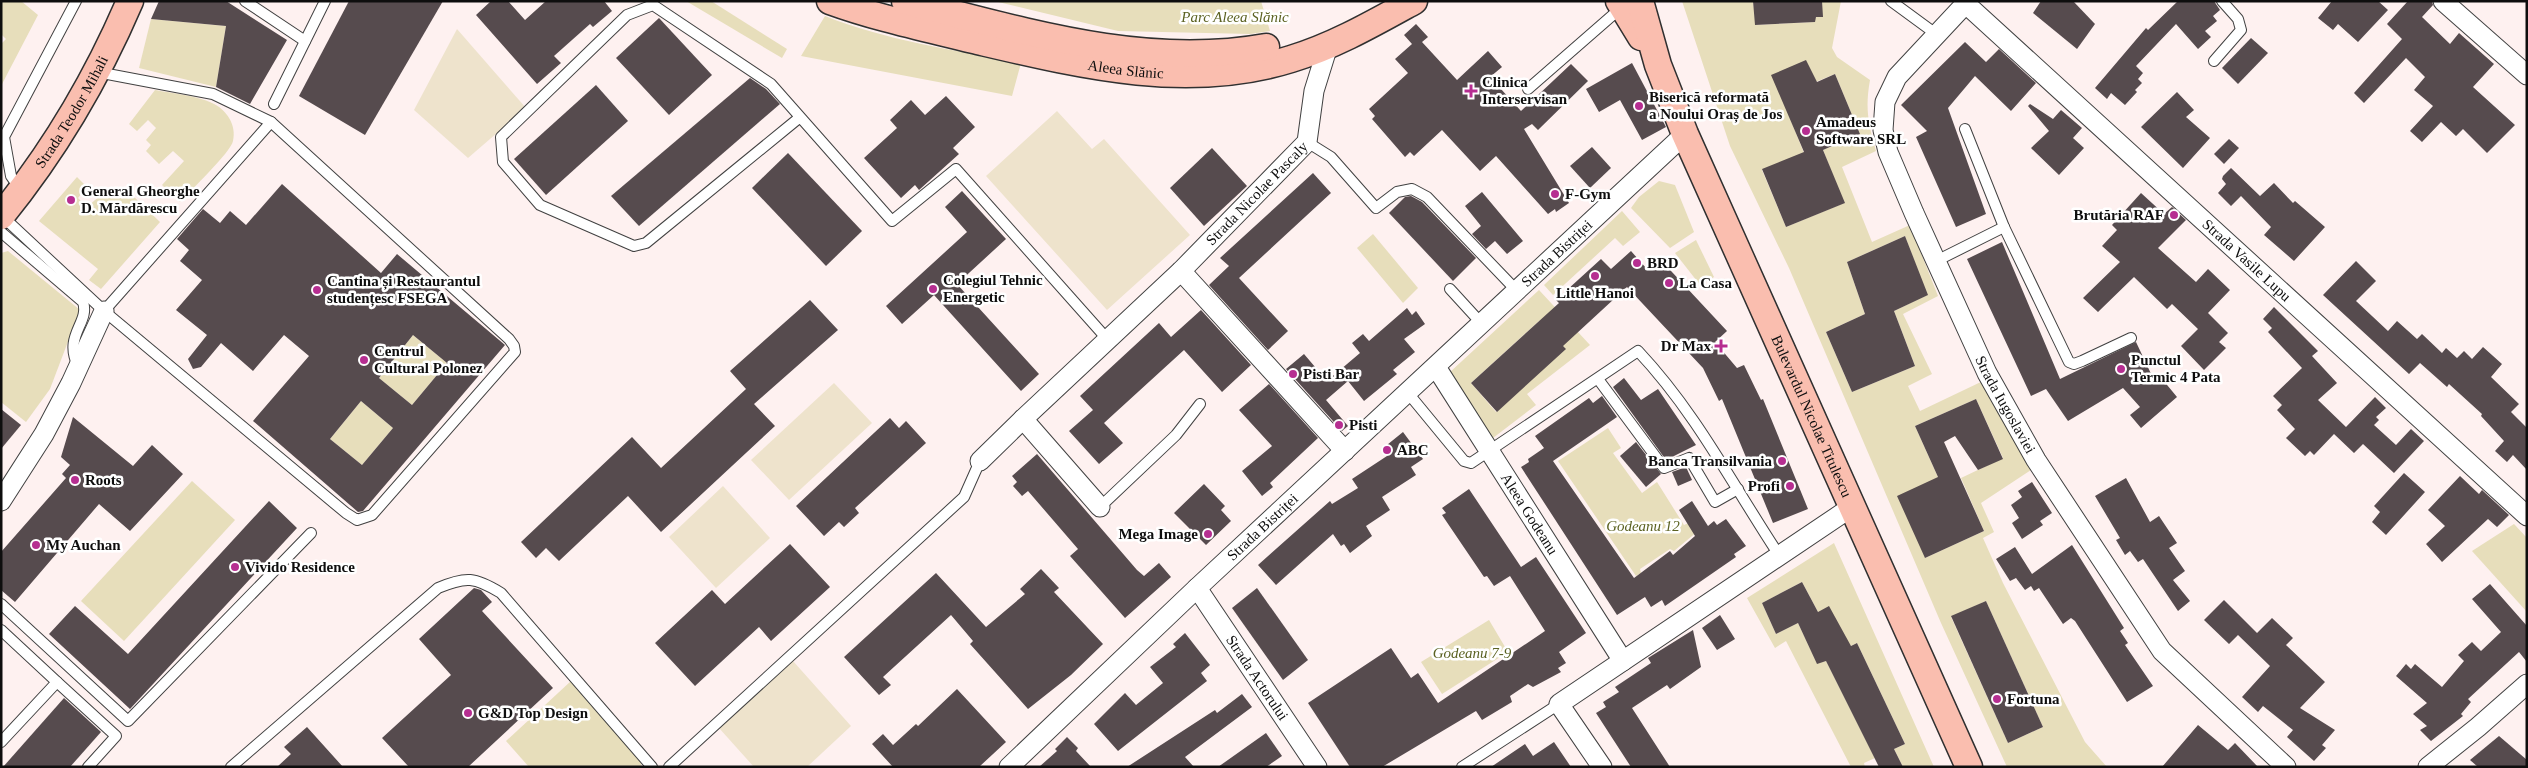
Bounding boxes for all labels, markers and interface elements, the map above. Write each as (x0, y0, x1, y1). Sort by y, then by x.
park label: Parc Aleea Slănic (1180, 9, 1289, 25)
street label: Strada Teodor Mihali (32, 53, 111, 171)
street label: Aleea Slănic (1087, 57, 1164, 82)
place label: Clinica Interservisan (1482, 74, 1568, 107)
marker: Clinica Interservisan (1464, 84, 1478, 98)
place label: Biserică reformată a Noului Oraș de Jos (1649, 89, 1783, 123)
marker: Biserică reformată a Noului Oraș de Jos (1633, 100, 1645, 112)
place label: Amadeus Software SRL (1816, 114, 1906, 147)
marker: Amadeus Software SRL (1800, 125, 1812, 137)
street label: Strada Nicolae Pascaly (1203, 138, 1311, 248)
place label: General Gheorghe D. Mărdărescu (81, 183, 200, 216)
place label: F-Gym (1565, 186, 1611, 202)
marker: F-Gym (1549, 188, 1561, 200)
marker: General Gheorghe D. Mărdărescu (65, 194, 77, 206)
place label: Brutăria RAF (2074, 207, 2164, 223)
marker: Brutăria RAF (2168, 209, 2180, 221)
street label: Strada Vasile Lupu (2199, 216, 2295, 305)
street label: Strada Bistriței (1518, 217, 1595, 290)
place label: BRD (1647, 255, 1679, 271)
marker: BRD (1631, 257, 1643, 269)
marker: Little Hanoi (1589, 270, 1601, 282)
place label: Colegiul Tehnic Energetic (943, 272, 1043, 305)
place label: Cantina și Restaurantul studențesc FSEGA (327, 273, 480, 307)
place label: La Casa (1679, 275, 1732, 291)
marker: La Casa (1663, 277, 1675, 289)
marker: Colegiul Tehnic Energetic (927, 283, 939, 295)
marker: Cantina și Restaurantul studențesc FSEGA (311, 284, 323, 296)
place label: Little Hanoi (1556, 285, 1634, 301)
street label: Bulevardul Nicolae Titulescu (1768, 333, 1855, 500)
place label: Dr Max (1661, 338, 1711, 354)
marker: Dr Max (1715, 340, 1727, 352)
place label: Centrul Cultural Polonez (374, 343, 483, 376)
place label: Punctul Termic 4 Pata (2131, 352, 2221, 385)
street label: Strada Iugoslaviei (1972, 353, 2039, 456)
marker: Centrul Cultural Polonez (358, 354, 370, 366)
marker: Punctul Termic 4 Pata (2115, 363, 2127, 375)
place label: Pisti Bar (1303, 366, 1360, 382)
marker: Pisti Bar (1287, 368, 1299, 380)
place label: Pisti (1349, 417, 1377, 433)
marker: Pisti (1333, 419, 1345, 431)
place label: ABC (1397, 442, 1429, 458)
marker: ABC (1381, 444, 1393, 456)
place label: Banca Transilvania (1648, 453, 1772, 469)
marker: Banca Transilvania (1776, 455, 1788, 467)
street label: Aleea Godeanu (1498, 470, 1561, 558)
place label: Roots (85, 472, 122, 488)
marker: Roots (69, 474, 81, 486)
place label: Profi (1748, 478, 1780, 494)
marker: Profi (1784, 480, 1796, 492)
street label: Strada Bistriței (1224, 490, 1301, 564)
park label: Godeanu 12 (1606, 518, 1680, 534)
place label: Mega Image (1118, 526, 1198, 542)
marker: Mega Image (1202, 528, 1214, 540)
place label: My Auchan (46, 537, 121, 553)
marker: My Auchan (30, 539, 42, 551)
place label: Vivido Residence (245, 559, 355, 575)
marker: Vivido Residence (229, 561, 241, 573)
street label: Strada Actorului (1223, 632, 1291, 723)
park label: Godeanu 7-9 (1433, 645, 1512, 661)
place label: Fortuna (2007, 691, 2060, 707)
marker: Fortuna (1991, 693, 2003, 705)
place label: G&D Top Design (478, 705, 589, 721)
marker: G&D Top Design (462, 707, 474, 719)

